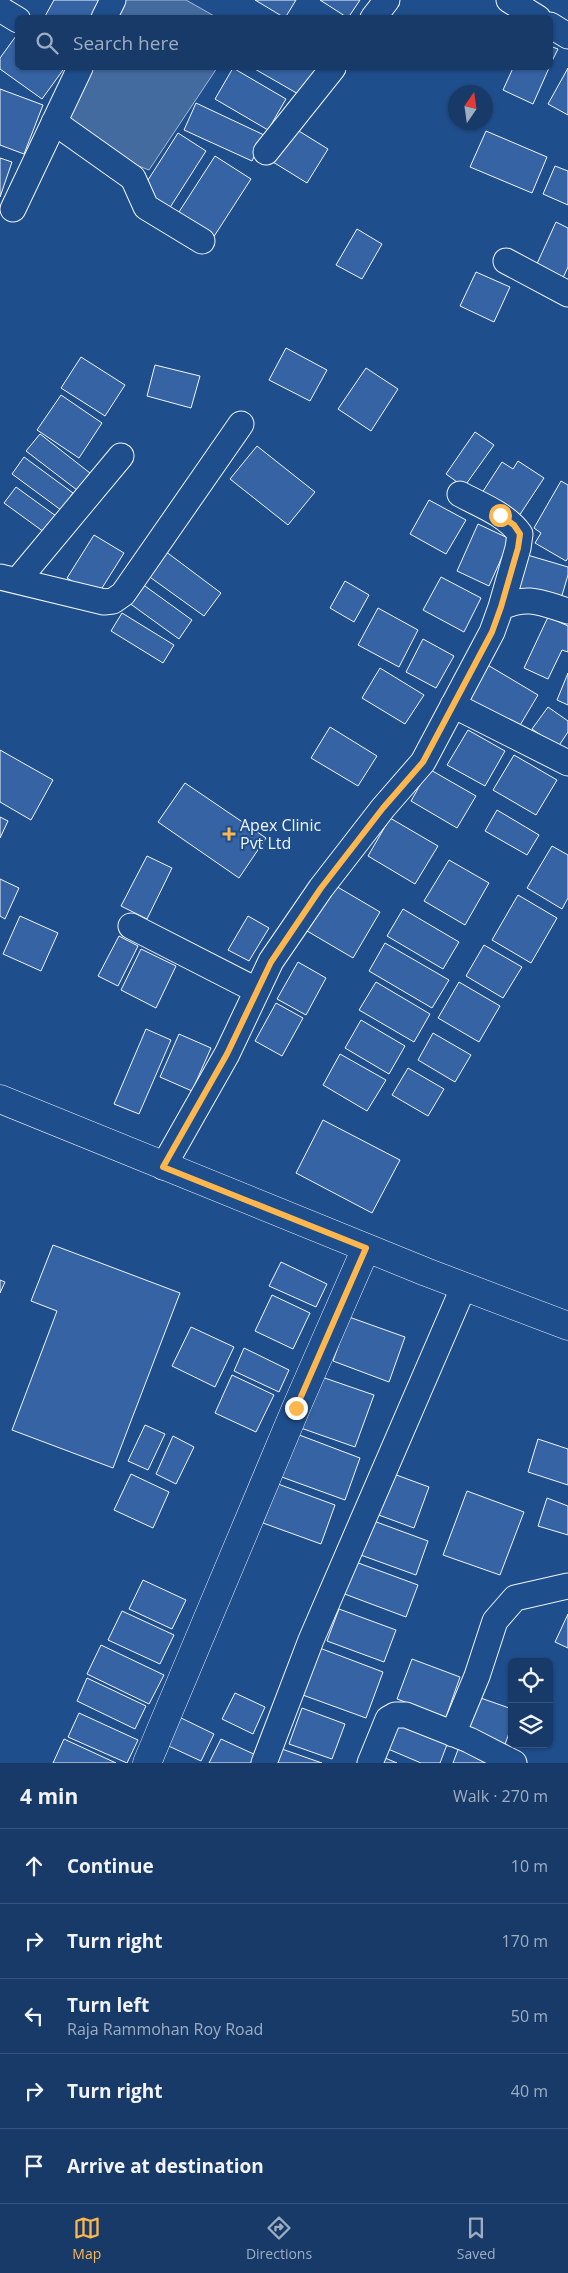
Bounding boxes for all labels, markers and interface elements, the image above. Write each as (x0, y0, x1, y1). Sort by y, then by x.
search box (15, 15, 553, 70)
icon: search (33, 29, 61, 57)
text: Search here (73, 30, 179, 56)
north arrow (448, 85, 493, 130)
route start (489, 504, 512, 527)
place label: Apex Clinic Pvt Ltd (240, 814, 321, 854)
marker: Apex Clinic Pvt Ltd (222, 827, 236, 841)
route end (285, 1397, 308, 1420)
map controls (508, 1658, 553, 1748)
button: locate (508, 1658, 553, 1703)
button: layers (508, 1703, 553, 1748)
text: 4 min (20, 1782, 78, 1810)
text: Walk · 270 m (453, 1785, 548, 1807)
icon: ahead (20, 1852, 48, 1880)
text: Continue (67, 1853, 154, 1879)
text: 10 m (511, 1855, 548, 1877)
icon: right (20, 1927, 48, 1955)
text: Turn right (67, 1928, 162, 1954)
text: 170 m (502, 1930, 548, 1952)
text: Turn left (67, 1992, 149, 2018)
icon: left (20, 2002, 48, 2030)
text: 50 m (511, 2005, 548, 2027)
text: Raja Rammohan Roy Road (67, 2018, 263, 2040)
icon: right (20, 2077, 48, 2105)
text: Turn right (67, 2078, 162, 2104)
text: 40 m (511, 2080, 548, 2102)
icon: arrive (20, 2152, 48, 2180)
text: Arrive at destination (67, 2153, 264, 2179)
tab: Map (72, 2214, 101, 2263)
tab: Directions (246, 2214, 312, 2263)
tab: Saved (457, 2214, 496, 2263)

